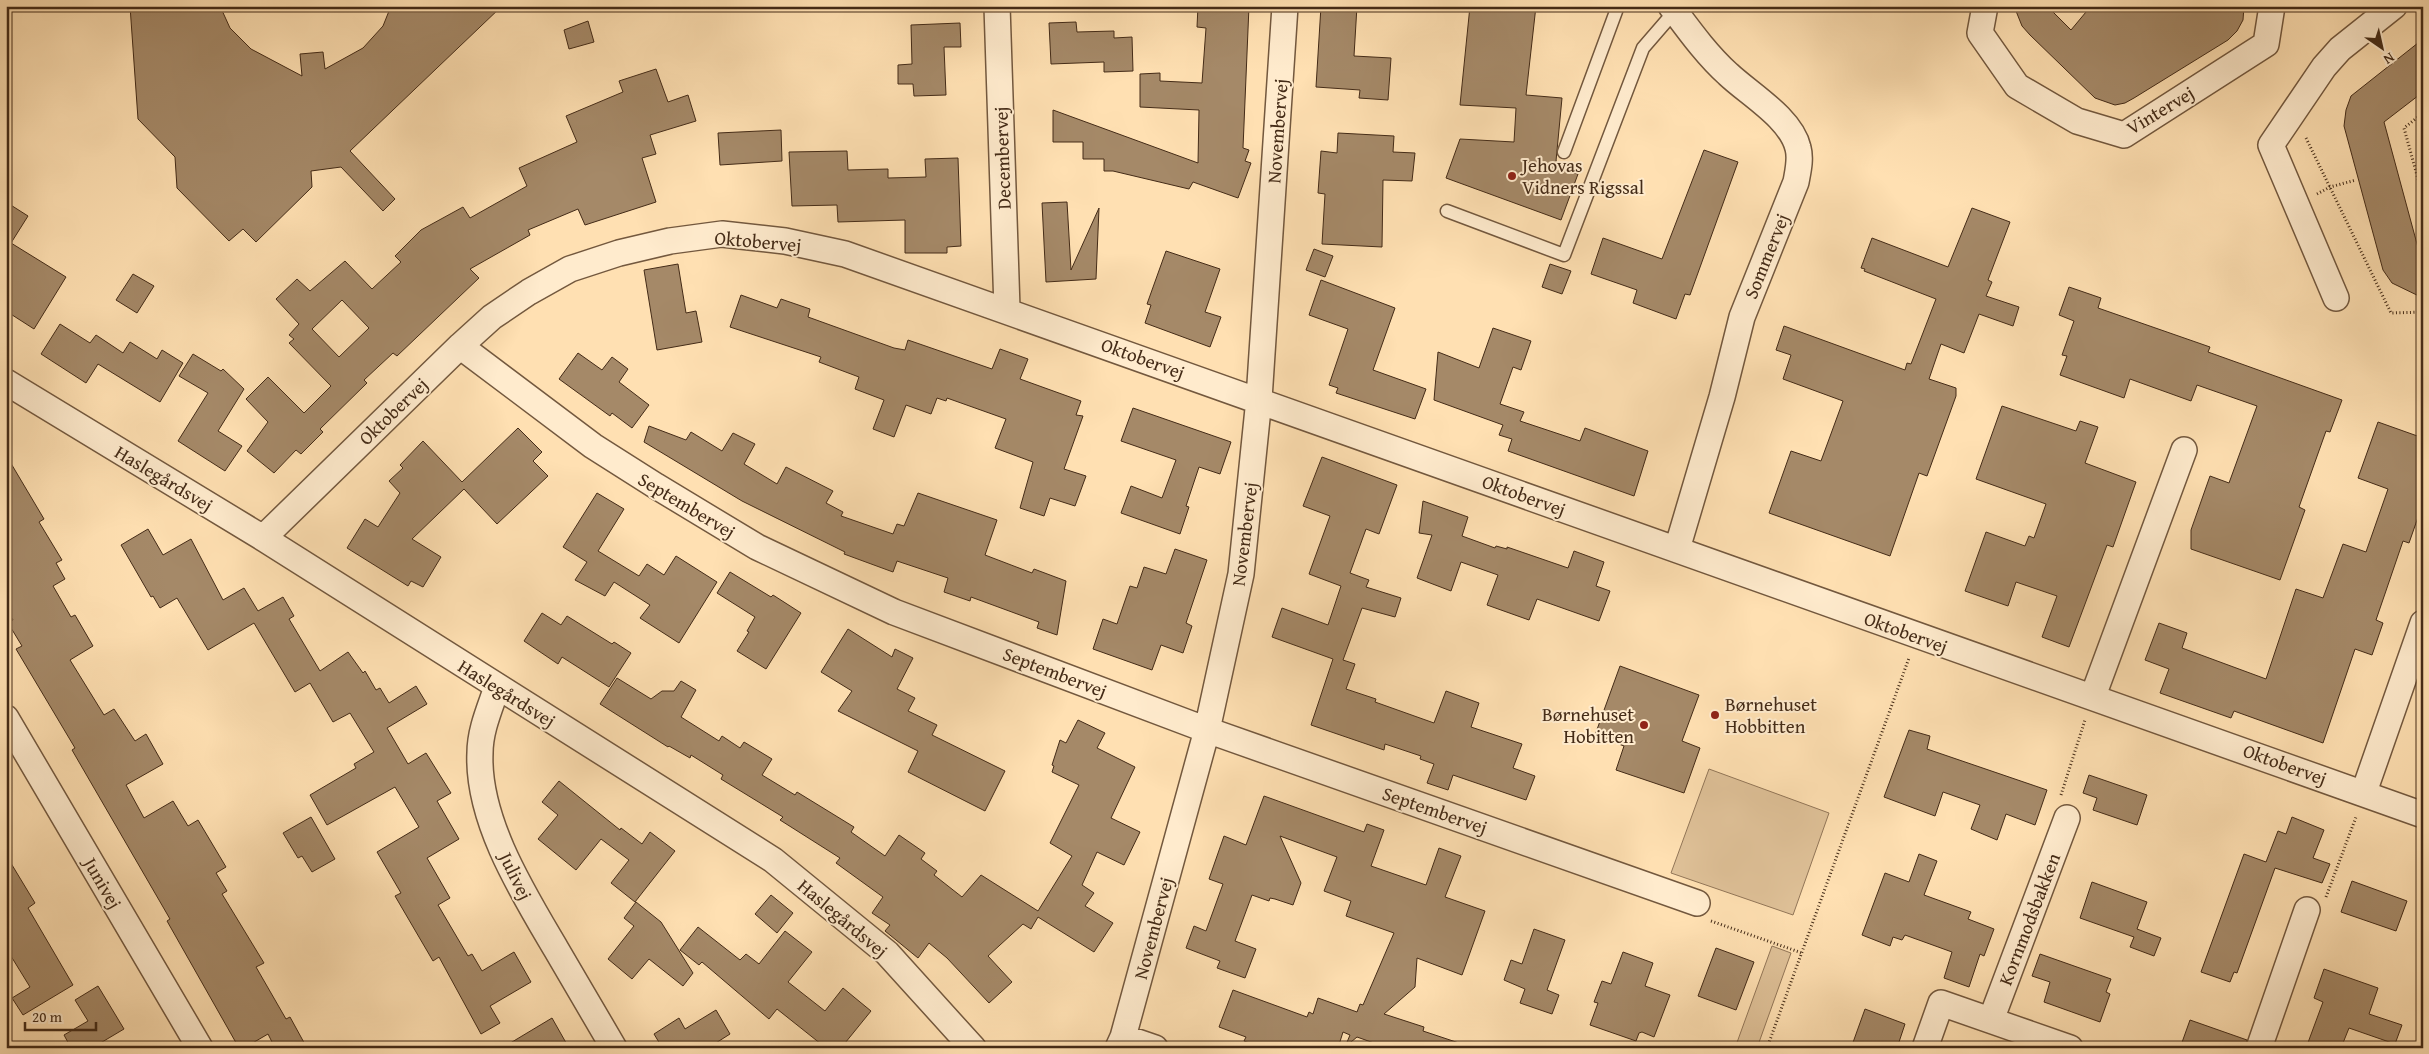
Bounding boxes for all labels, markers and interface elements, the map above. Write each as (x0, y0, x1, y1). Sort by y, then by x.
north arrow (2356, 22, 2406, 72)
text: N (2379, 48, 2399, 70)
street label: Novembervej (1259, 78, 1295, 184)
street label: Vintervej (2121, 79, 2199, 141)
street label: Decembervej (986, 106, 1018, 210)
place label: Jehovas Vidners Rigssal (1520, 151, 1644, 201)
marker: Jehovas Vidners Rigssal (1506, 170, 1518, 182)
street label: Sommervej (1736, 209, 1796, 303)
street label: Oktobervej (713, 223, 803, 259)
street label: Oktobervej (1097, 330, 1189, 386)
street label: Oktobervej (352, 371, 434, 451)
street label: Haslegårdsvej (110, 438, 218, 518)
street label: Septembervej (633, 465, 741, 545)
street label: Oktobervej (1478, 467, 1570, 523)
street label: Novembervej (1224, 480, 1264, 588)
street label: Oktobervej (1860, 604, 1952, 660)
street label: Septembervej (999, 639, 1111, 705)
street label: Haslegårdsvej (453, 652, 561, 734)
place label: Børnehuset Hobbitten (1725, 690, 1817, 740)
place label: Børnehuset Hobitten (1542, 700, 1634, 750)
marker: Børnehuset Hobbitten (1709, 709, 1721, 721)
marker: Børnehuset Hobitten (1638, 719, 1650, 731)
street label: Oktobervej (2239, 736, 2331, 792)
street label: Septembervej (1379, 779, 1491, 841)
street label: Julivej (492, 846, 540, 905)
street label: Kornmodsbakken (1991, 848, 2067, 989)
street label: Junivej (76, 850, 129, 914)
street label: Haslegårdsvej (792, 872, 894, 964)
street label: Novembervej (1126, 874, 1180, 982)
scale bar (25, 999, 96, 1031)
text: 20 m (32, 1006, 63, 1027)

